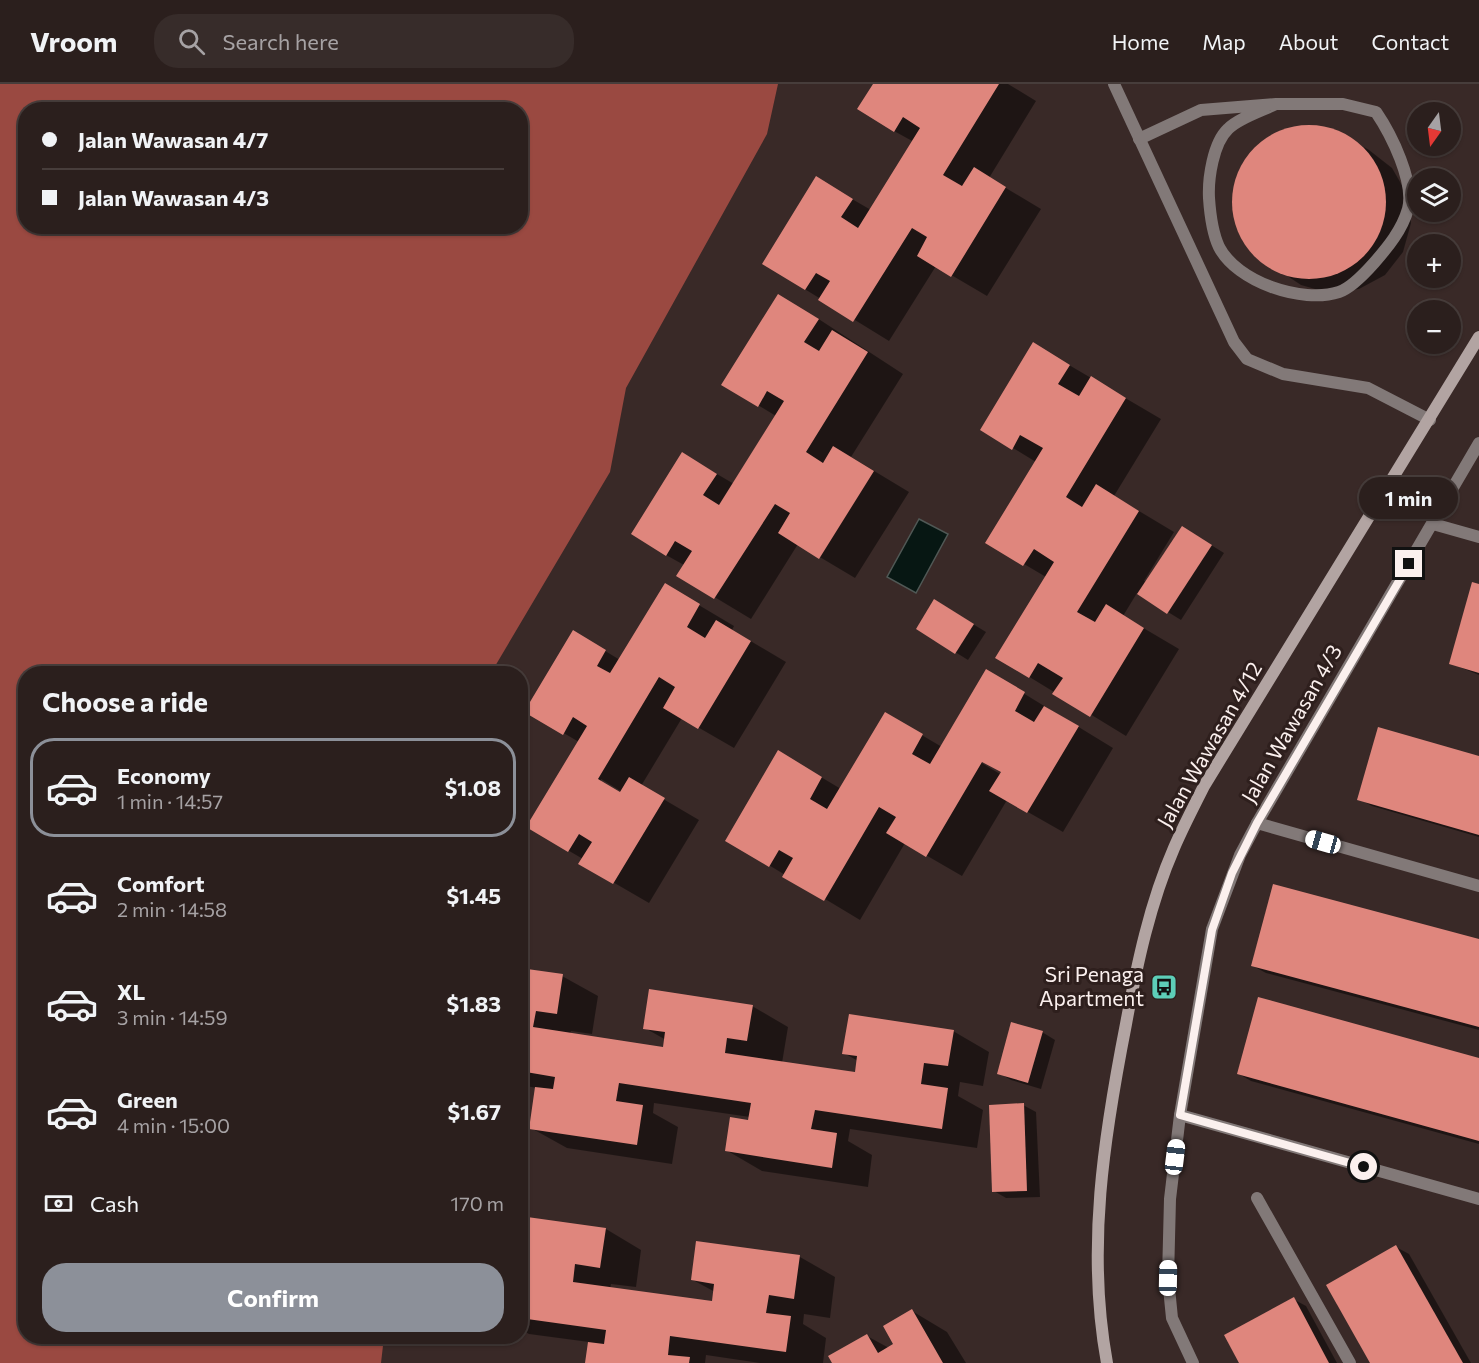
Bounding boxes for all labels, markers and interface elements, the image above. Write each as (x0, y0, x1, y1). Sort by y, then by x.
search box (154, 14, 574, 68)
text: Vroom (30, 24, 118, 58)
icon: search (175, 25, 208, 58)
text: Search here (223, 28, 339, 55)
text: Home (1112, 29, 1169, 54)
text: Map (1202, 29, 1246, 54)
text: About (1279, 29, 1338, 54)
text: Contact (1371, 29, 1449, 54)
north arrow (1407, 102, 1461, 156)
map controls (1407, 102, 1461, 354)
text: Jalan Wawasan 4/7 (78, 126, 268, 153)
button: layers (1407, 168, 1461, 222)
text: Jalan Wawasan 4/3 (78, 184, 269, 211)
button: + (1407, 234, 1461, 288)
button: − (1407, 300, 1461, 354)
callout: 1 min (1360, 477, 1458, 519)
text: 1 min (1385, 486, 1432, 510)
route end (1395, 550, 1422, 577)
street label: Jalan Wawasan 4/3 (1235, 640, 1346, 807)
street label: Jalan Wawasan 4/12 (1151, 657, 1266, 832)
text: Choose a ride (42, 685, 208, 718)
icon: car (45, 761, 99, 815)
text: Economy (117, 762, 211, 789)
text: $1.08 (445, 774, 501, 801)
text: 1 min · 14:57 (117, 789, 223, 813)
car (1303, 828, 1343, 856)
icon: car (45, 869, 99, 923)
text: Comfort (117, 870, 205, 897)
text: $1.45 (446, 882, 501, 909)
text: 2 min · 14:58 (117, 897, 227, 921)
place label: Sri Penaga Apartment (1039, 961, 1144, 1010)
bus stop icon: Sri Penaga Apartment (1149, 972, 1179, 1002)
icon: car (45, 977, 99, 1031)
text: XL (117, 978, 145, 1005)
text: $1.83 (447, 990, 501, 1017)
text: 3 min · 14:59 (117, 1005, 228, 1029)
icon: car (45, 1085, 99, 1139)
text: Green (117, 1086, 178, 1113)
text: $1.67 (447, 1098, 501, 1125)
text: 4 min · 15:00 (117, 1113, 230, 1137)
car (1164, 1138, 1186, 1176)
route start (1350, 1153, 1377, 1180)
icon: cash (42, 1187, 75, 1220)
text: Cash (90, 1190, 139, 1217)
text: 170 m (451, 1191, 504, 1215)
car (1159, 1260, 1177, 1296)
button: Confirm (42, 1263, 504, 1332)

